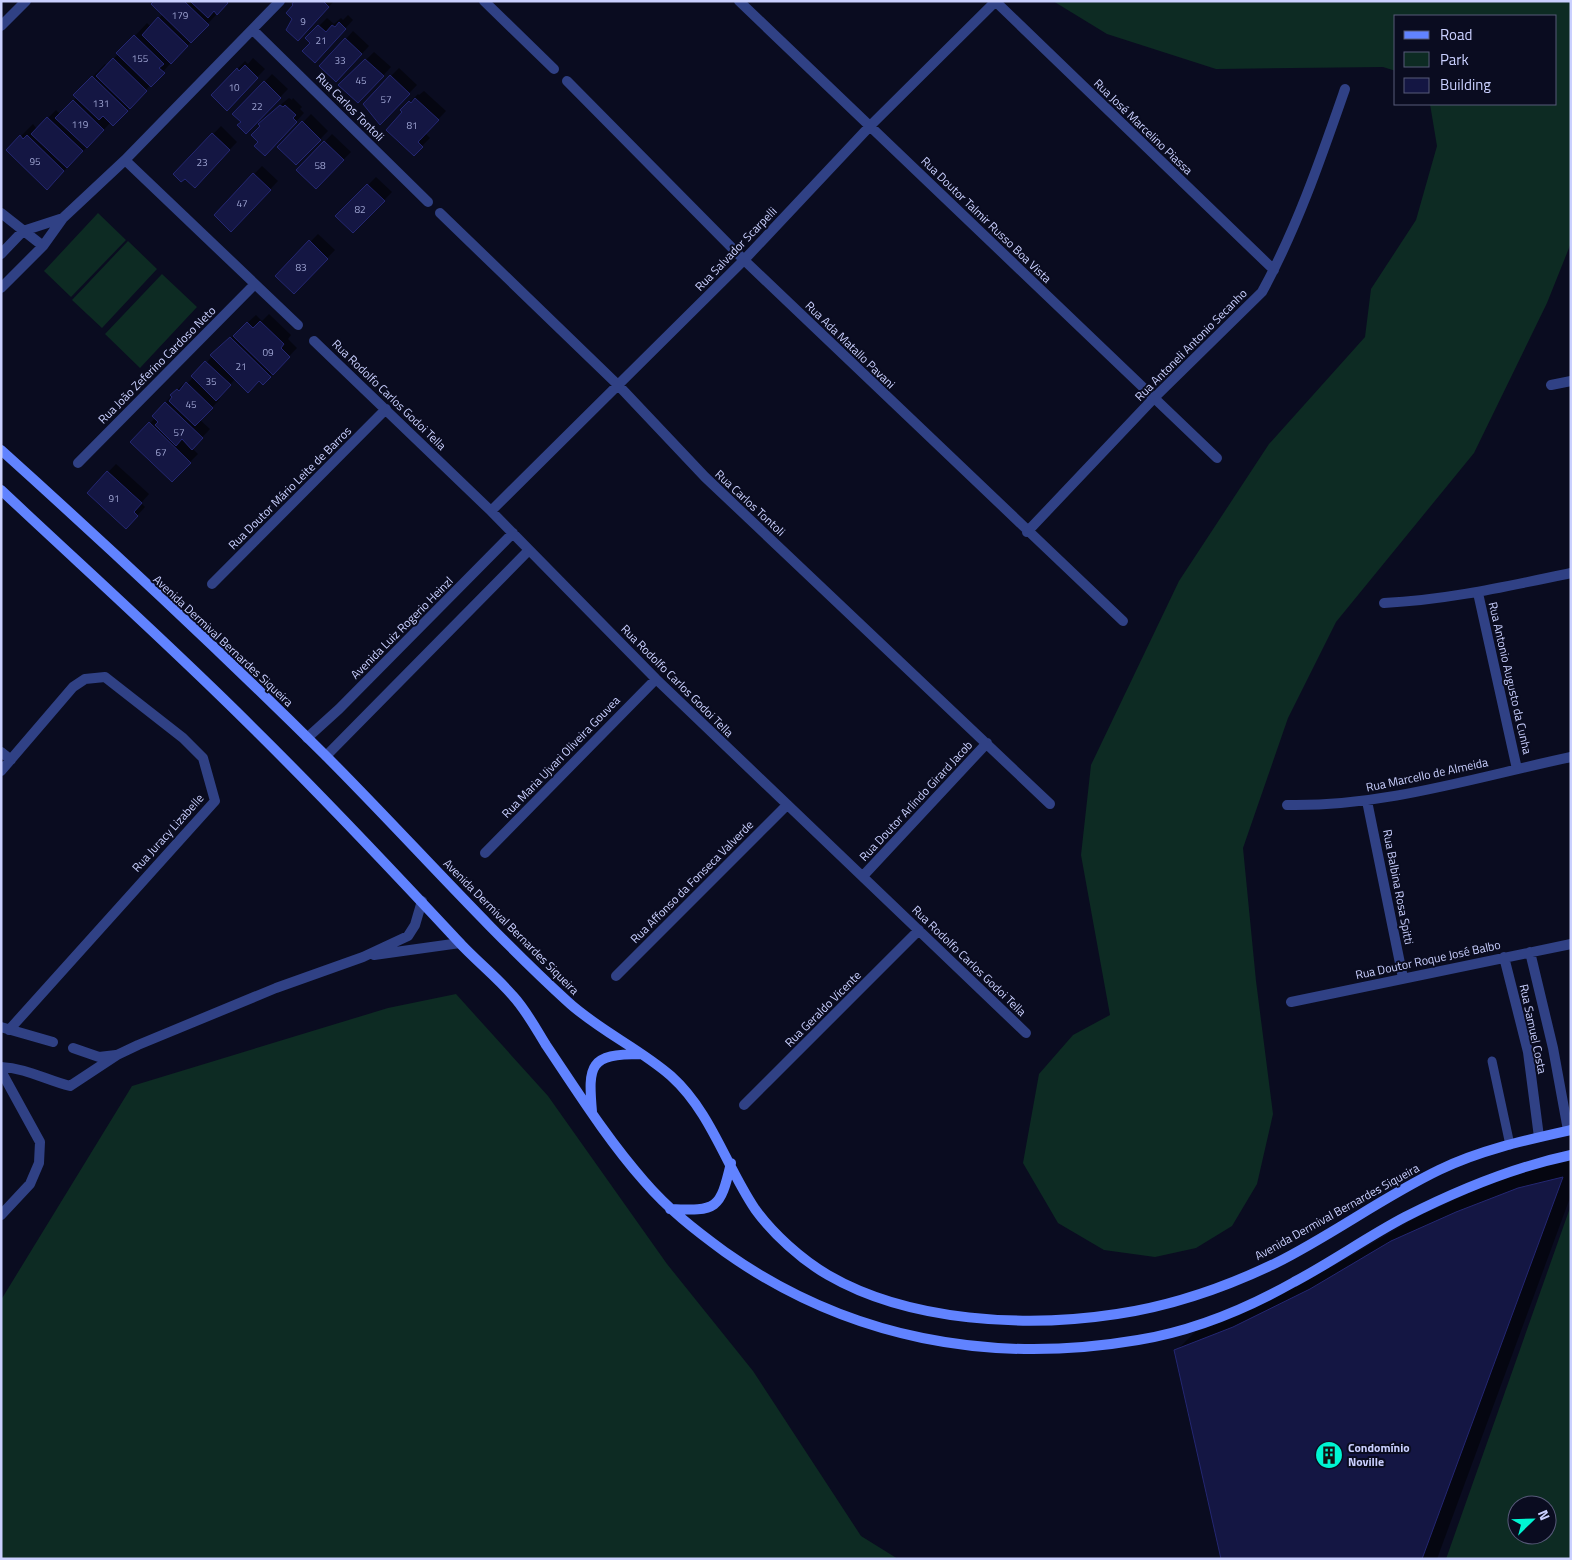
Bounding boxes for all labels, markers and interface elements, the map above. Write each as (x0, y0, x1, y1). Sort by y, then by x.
house number: 179 (172, 8, 189, 23)
house number: 9 (300, 14, 306, 29)
legend (1394, 15, 1557, 105)
text: Road (1440, 23, 1472, 46)
house number: 21 (315, 33, 327, 48)
text: Park (1440, 48, 1469, 71)
house number: 155 (132, 51, 149, 66)
house number: 33 (334, 53, 346, 68)
street label: Rua Carlos Tontoli (312, 68, 389, 145)
house number: 45 (355, 73, 367, 88)
text: Building (1440, 73, 1491, 96)
street label: Rua José Marcelino Piassa (1089, 74, 1197, 179)
house number: 10 (228, 80, 240, 95)
house number: 57 (380, 92, 392, 107)
house number: 131 (93, 96, 109, 111)
house number: 22 (251, 99, 263, 114)
house number: 119 (72, 117, 89, 132)
house number: 81 (406, 118, 418, 133)
street label: Rua Doutor Talmir Russo Boa Vista (917, 152, 1056, 287)
house number: 95 (29, 154, 41, 169)
house number: 23 (196, 155, 208, 170)
house number: 58 (314, 158, 326, 173)
house number: 47 (236, 196, 248, 211)
house number: 82 (354, 202, 366, 217)
street label: Rua Salvador Scarpelli (690, 202, 781, 295)
house number: 83 (295, 260, 307, 275)
street label: Rua Antoneli Antonio Secanho (1130, 284, 1251, 405)
street label: Rua Ada Matallo Pavani (801, 296, 900, 393)
street label: Rua João Zeferino Cardoso Neto (93, 301, 220, 428)
street label: Rua Rodolfo Carlos Godoi Tella (328, 335, 451, 455)
house number: 09 (262, 345, 274, 360)
house number: 21 (235, 359, 247, 374)
house number: 35 (205, 374, 217, 389)
house number: 45 (185, 397, 197, 412)
street label: Rua Doutor Mário Leite de Barros (224, 421, 356, 554)
house number: 57 (173, 425, 185, 440)
house number: 67 (155, 445, 167, 460)
street label: Rua Carlos Tontoli (711, 465, 790, 540)
house number: 91 (108, 491, 120, 506)
street label: Avenida Dermival Bernardes Siqueira (149, 570, 298, 711)
street label: Avenida Luiz Rogerio Heinzl (346, 572, 457, 683)
street label: Rua Antonio Augusto da Cunha (1484, 600, 1537, 756)
street label: Rua Rodolfo Carlos Godoi Tella (617, 620, 738, 741)
street label: Rua Maria Ujvari Oliveira Gouvea (497, 691, 624, 822)
street label: Rua Doutor Arlindo Girard Jacob (854, 736, 977, 865)
street label: Rua Marcello de Almeida (1364, 752, 1490, 797)
street label: Rua Juracy Lizabelle (127, 789, 208, 876)
street label: Rua Affonso da Fonseca Valverde (626, 816, 758, 948)
street label: Rua Balbina Rosa Spitti (1378, 828, 1419, 946)
street label: Avenida Dermival Bernardes Siqueira (439, 854, 584, 999)
street label: Rua Rodolfo Carlos Godoi Tella (908, 901, 1031, 1021)
street label: Rua Doutor Roque José Balbo (1354, 935, 1502, 984)
street label: Rua Geraldo Vicente (780, 966, 865, 1051)
street label: Rua Samuel Costa (1515, 982, 1552, 1076)
street label: Avenida Dermival Bernardes Siqueira (1251, 1158, 1423, 1265)
place label: Condomínio Noville (1348, 1438, 1410, 1471)
building icon: Condomínio Noville (1314, 1440, 1344, 1470)
north arrow (1507, 1495, 1557, 1545)
text: N (1533, 1506, 1556, 1523)

